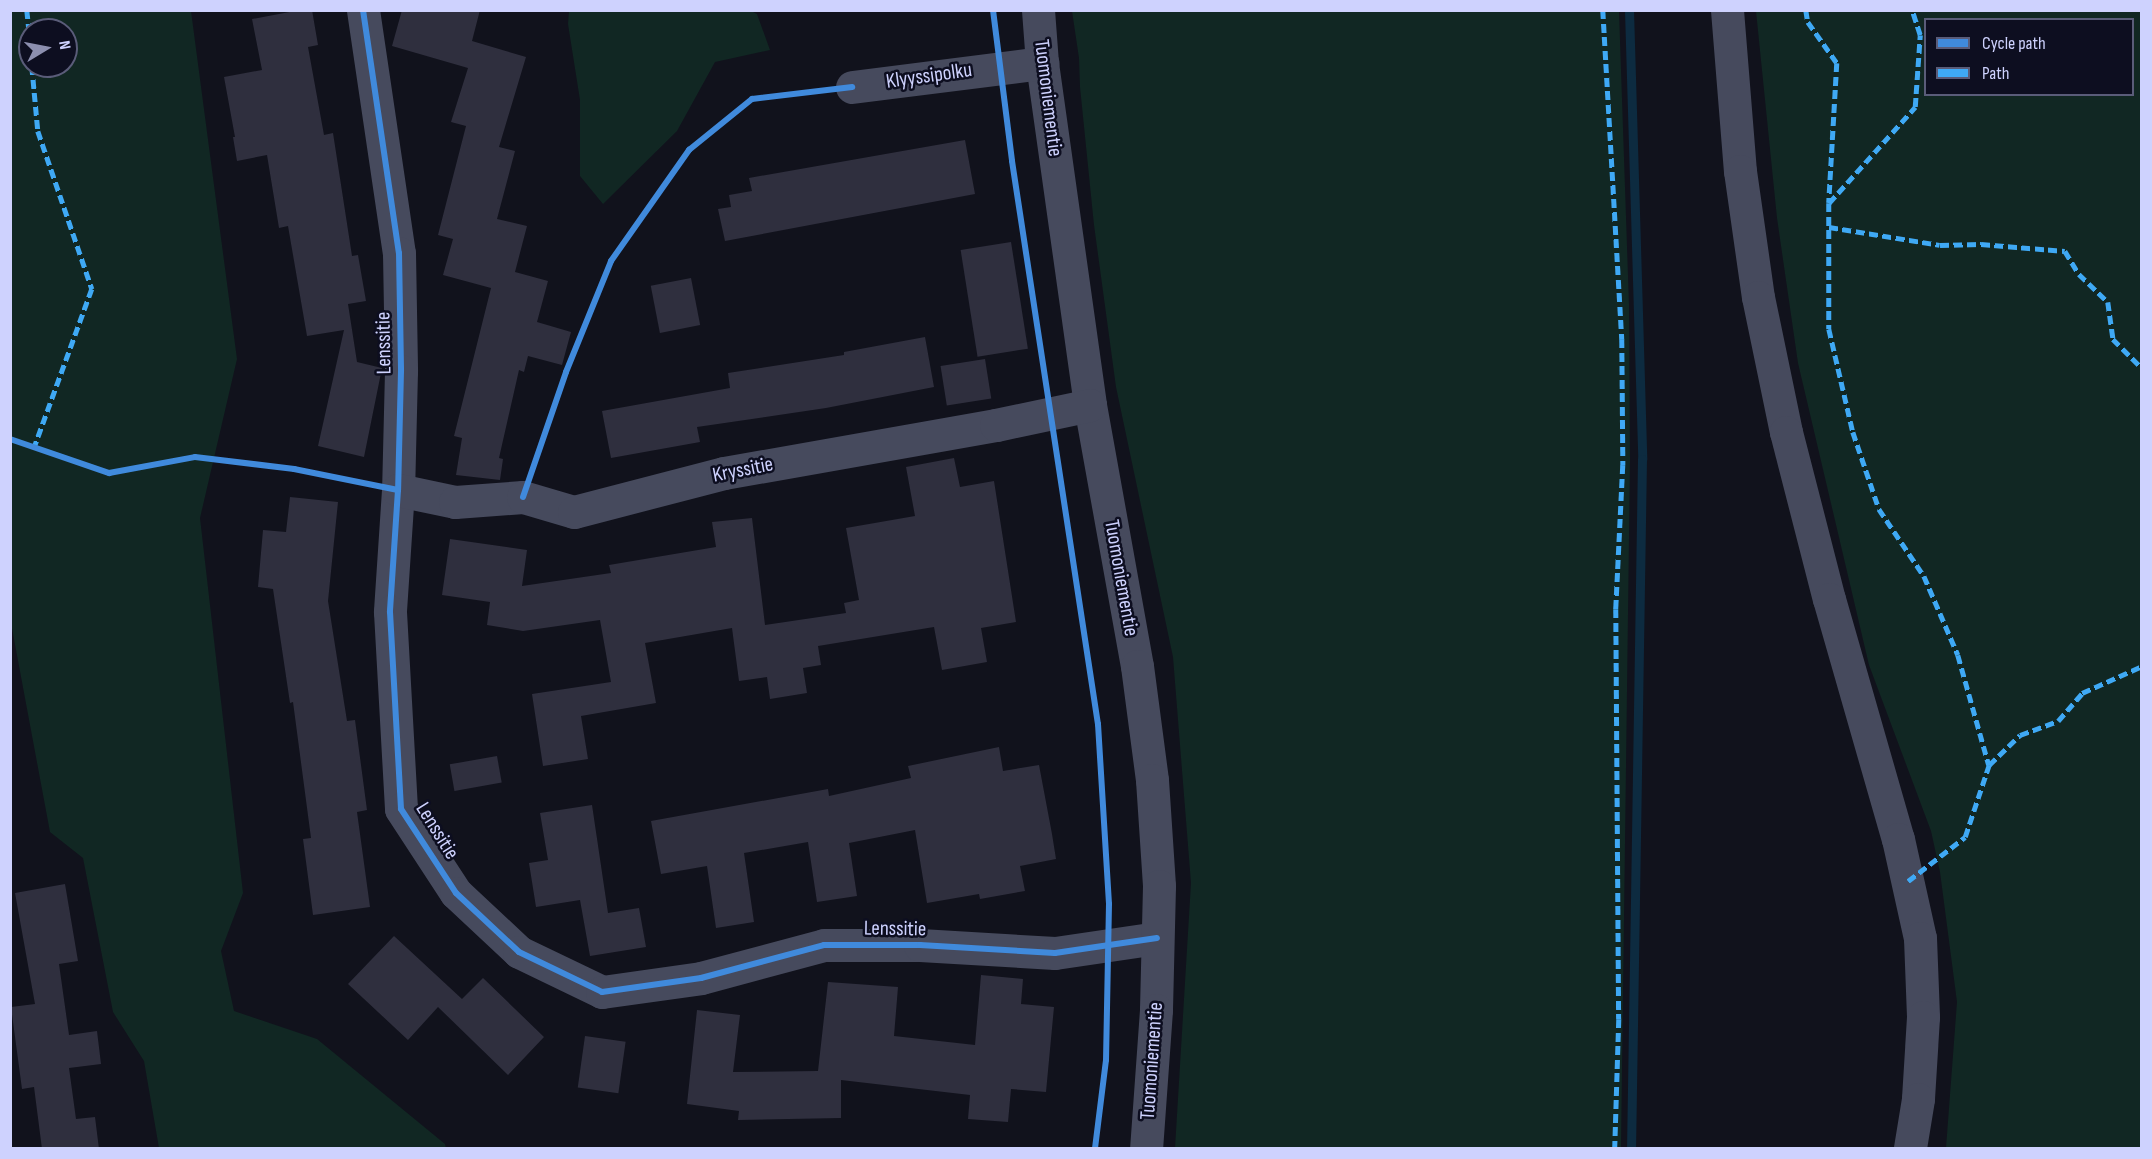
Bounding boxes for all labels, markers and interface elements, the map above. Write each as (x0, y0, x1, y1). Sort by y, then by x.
north arrow (18, 18, 78, 78)
legend (1924, 18, 2134, 96)
text: Cycle path (1982, 33, 2046, 54)
street label: Tuomoniementie (1028, 38, 1068, 158)
text: N (54, 39, 74, 51)
street label: Klyyssipolku (884, 58, 974, 94)
text: Path (1982, 63, 2010, 84)
street label: Lenssitie (371, 312, 397, 374)
street label: Kryssitie (711, 452, 775, 488)
street label: Tuomoniementie (1098, 518, 1144, 638)
street label: Lenssitie (410, 798, 464, 864)
street label: Lenssitie (864, 916, 926, 942)
street label: Tuomoniementie (1135, 1001, 1169, 1121)

